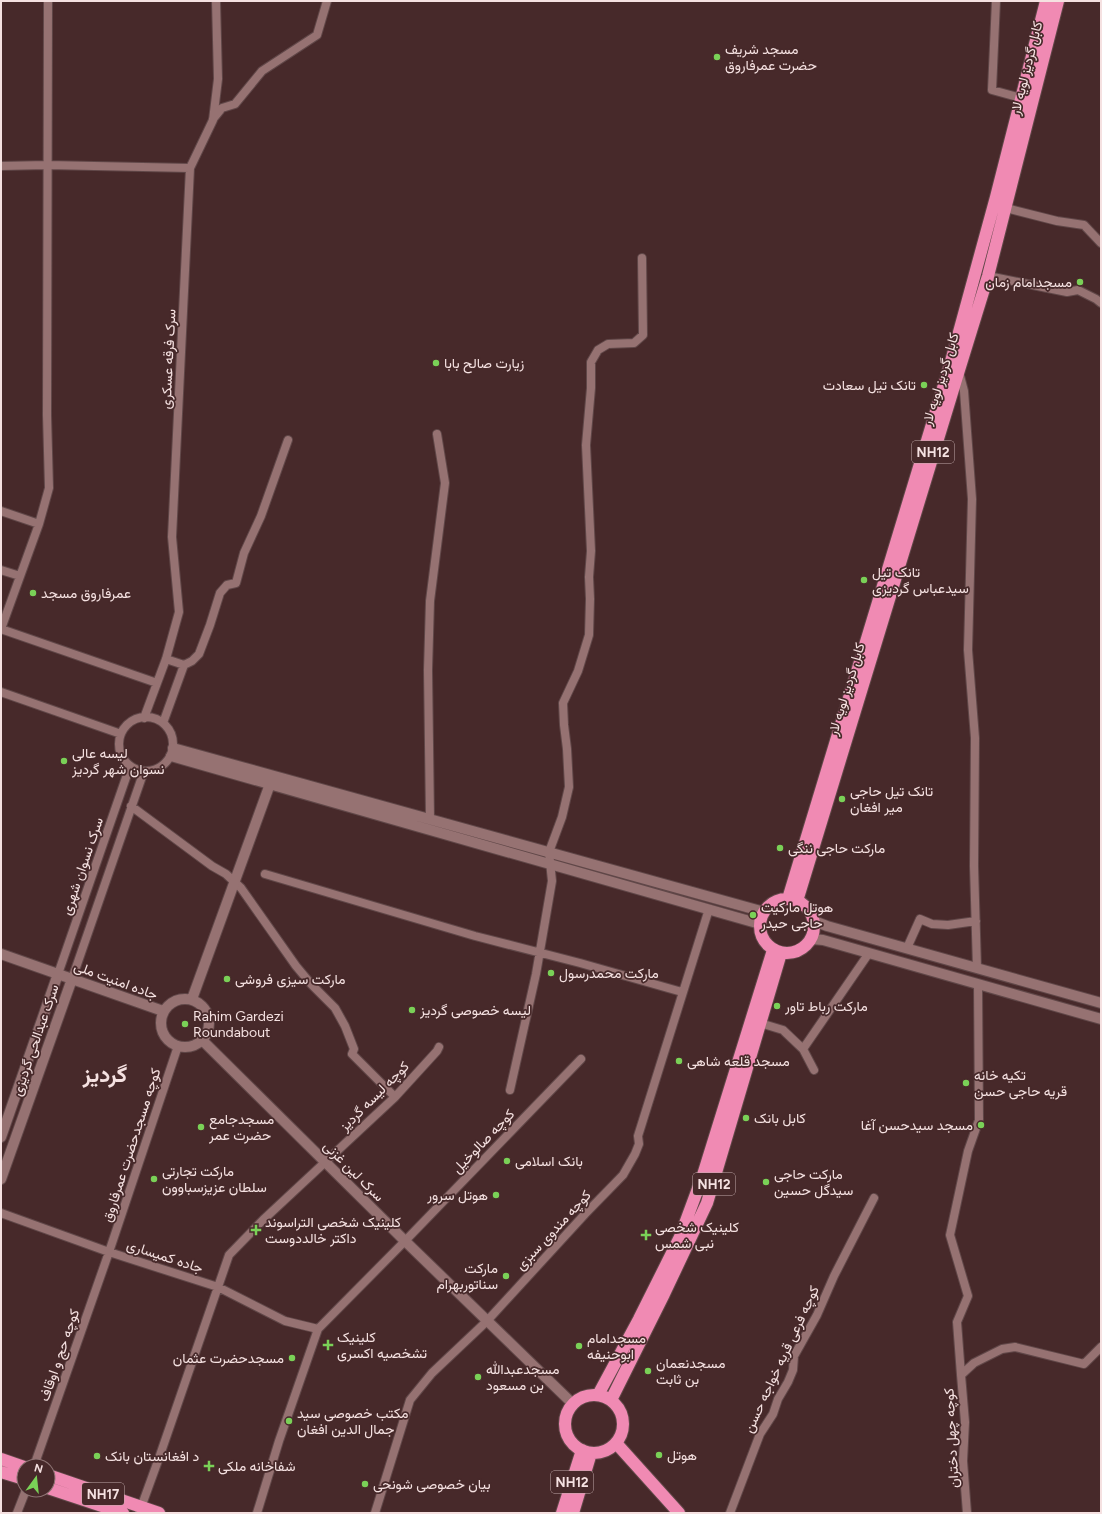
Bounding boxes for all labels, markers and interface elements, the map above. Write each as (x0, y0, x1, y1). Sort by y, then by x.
street label: کابل گردیز لویه لار (1006, 20, 1046, 118)
place label: مسجد شریف حضرت عمرفاروق (725, 41, 817, 74)
marker: مسجد شریف حضرت عمرفاروق (712, 52, 722, 62)
place label: مسجدامام زمان (985, 274, 1072, 291)
marker: مسجدامام زمان (1075, 277, 1085, 287)
street label: سرک فرقه عسکری (157, 308, 180, 410)
street label: کابل گردیز لویه لار (918, 331, 963, 428)
place label: زیارت صالح بابا (444, 355, 525, 374)
marker: زیارت صالح بابا (431, 358, 441, 368)
place label: تانک تیل سعادت (823, 377, 916, 394)
marker: تانک تیل سعادت (919, 380, 929, 390)
road number: NH12 (912, 441, 954, 463)
place label: تانک تیل سیدعباس گردیزی (872, 564, 969, 597)
marker: تانک تیل سیدعباس گردیزی (859, 575, 869, 585)
place label: عمرفاروق مسجد (41, 585, 131, 602)
marker: عمرفاروق مسجد (28, 588, 38, 598)
street label: کابل گردیز لویه لار (824, 641, 869, 738)
place label: لیسه عالی نسوان شهر گردیز (71, 745, 165, 778)
marker: لیسه عالی نسوان شهر گردیز (59, 756, 69, 766)
place label: تانک تیل حاجی میر افغان (850, 783, 933, 816)
marker: تانک تیل حاجی میر افغان (837, 794, 847, 804)
street label: سرک نسوان شهری (58, 815, 107, 917)
place label: مارکت حاجی ننگی (788, 840, 885, 857)
marker: مارکت حاجی ننگی (775, 843, 785, 853)
place label: هوتل مارکیت حاجی حیدر (760, 899, 834, 932)
marker: هوتل مارکیت حاجی حیدر (748, 910, 758, 920)
street label: جاده امنیت ملی (72, 957, 160, 1003)
place label: مارکت محمدرسول (559, 965, 659, 983)
marker: مارکت محمدرسول (546, 968, 556, 978)
place label: مارکت سیزی فروشی (235, 971, 346, 988)
marker: مارکت سیزی فروشی (222, 974, 232, 984)
street label: سرک عبدالحی گردیزی (8, 982, 63, 1098)
place label: مارکت رباط تاور (784, 998, 868, 1015)
marker: مارکت رباط تاور (772, 1001, 782, 1011)
place label: لیسه خصوصی گردیز (419, 1002, 531, 1019)
marker: لیسه خصوصی گردیز (407, 1005, 417, 1015)
place label: Rahim Gardezi Roundabout (193, 1008, 284, 1041)
marker: Rahim Gardezi Roundabout (180, 1019, 190, 1029)
place label: مسجد قلعه شاهی (687, 1053, 790, 1070)
marker: مسجد قلعه شاهی (674, 1056, 684, 1066)
street label: کوچه لیسه گردیز (335, 1058, 413, 1136)
district label: گردیز (82, 1061, 127, 1088)
street label: کوچه مسجدحضرت عمرفاروق (99, 1066, 165, 1224)
place label: تکیه خانه قریه حاجی حسن (974, 1067, 1067, 1100)
marker: تکیه خانه قریه حاجی حسن (961, 1078, 971, 1088)
street label: کوچه صالوخیل (449, 1106, 519, 1178)
place label: کابل بانک (754, 1110, 806, 1127)
place label: مسجدجامع حضرت عمر (208, 1111, 274, 1144)
marker: کابل بانک (741, 1113, 751, 1123)
place label: مسجد سیدحسن آغا (861, 1117, 973, 1134)
marker: مسجد سیدحسن آغا (976, 1120, 986, 1130)
marker: مسجدجامع حضرت عمر (196, 1122, 206, 1132)
street label: سرک لین غزنی (320, 1137, 388, 1205)
place label: بانک اسلامی (515, 1153, 583, 1170)
marker: بانک اسلامی (502, 1156, 512, 1166)
place label: مارکت تجارتی سلطان عزیزسباوون (162, 1163, 267, 1196)
place label: مارکت حاجی سیدگل حسین (774, 1166, 853, 1199)
road number: NH12 (693, 1173, 735, 1195)
marker: مارکت تجارتی سلطان عزیزسباوون (149, 1174, 159, 1184)
marker: مارکت حاجی سیدگل حسین (761, 1177, 771, 1187)
place label: هوتل سرور (426, 1187, 488, 1204)
street label: کوچه مندوی سبزی (512, 1187, 595, 1274)
marker: هوتل سرور (491, 1190, 501, 1200)
place label: کلینیک شخصی التراسوند داکتر خالددوست (265, 1214, 401, 1247)
place label: کلینیک شخصی نبی شمس (655, 1219, 739, 1252)
marker: کلینیک شخصی التراسوند داکتر خالددوست (250, 1224, 262, 1236)
marker: کلینیک شخصی نبی شمس (640, 1229, 652, 1241)
street label: جاده کمیساری (125, 1236, 205, 1277)
place label: مارکت سناتوربهرام (436, 1260, 498, 1293)
marker: مارکت سناتوربهرام (501, 1271, 511, 1281)
street label: کوچه فرعی قریه خواجه حسن (740, 1283, 824, 1436)
street label: کوچه حج و اوقاف (36, 1307, 85, 1404)
place label: کلینیک تشخصیه اکسری (337, 1329, 427, 1362)
place label: مسجدامام ابوحنیفه (587, 1330, 646, 1363)
marker: کلینیک تشخصیه اکسری (322, 1339, 334, 1351)
marker: مسجدامام ابوحنیفه (574, 1341, 584, 1351)
place label: مسجدحضرت عثمان (173, 1350, 284, 1367)
marker: مسجدحضرت عثمان (287, 1353, 297, 1363)
place label: مسجدنعمان بن ثابت (656, 1355, 725, 1388)
place label: مسجدعبدالله بن مسعود (486, 1361, 560, 1394)
marker: مسجدنعمان بن ثابت (643, 1366, 653, 1376)
marker: مسجدعبدالله بن مسعود (473, 1372, 483, 1382)
street label: کوچه چهل دختران (940, 1388, 964, 1488)
place label: مکتب خصوصی سید جمال الدین افغان (297, 1405, 409, 1439)
marker: مکتب خصوصی سید جمال الدین افغان (284, 1416, 294, 1426)
place label: هوتل (667, 1447, 697, 1464)
place label: د افغانستان بانک (105, 1448, 200, 1465)
marker: هوتل (654, 1450, 664, 1460)
marker: د افغانستان بانک (92, 1451, 102, 1461)
north arrow (16, 1458, 56, 1498)
place label: شفاخانه ملکی (218, 1458, 296, 1475)
marker: شفاخانه ملکی (203, 1460, 215, 1472)
text: N (33, 1461, 44, 1476)
road number: NH12 (551, 1471, 593, 1493)
place label: بیان خصوصی شونحی (373, 1476, 491, 1493)
marker: بیان خصوصی شونحی (360, 1479, 370, 1489)
road number: NH17 (82, 1483, 124, 1505)

